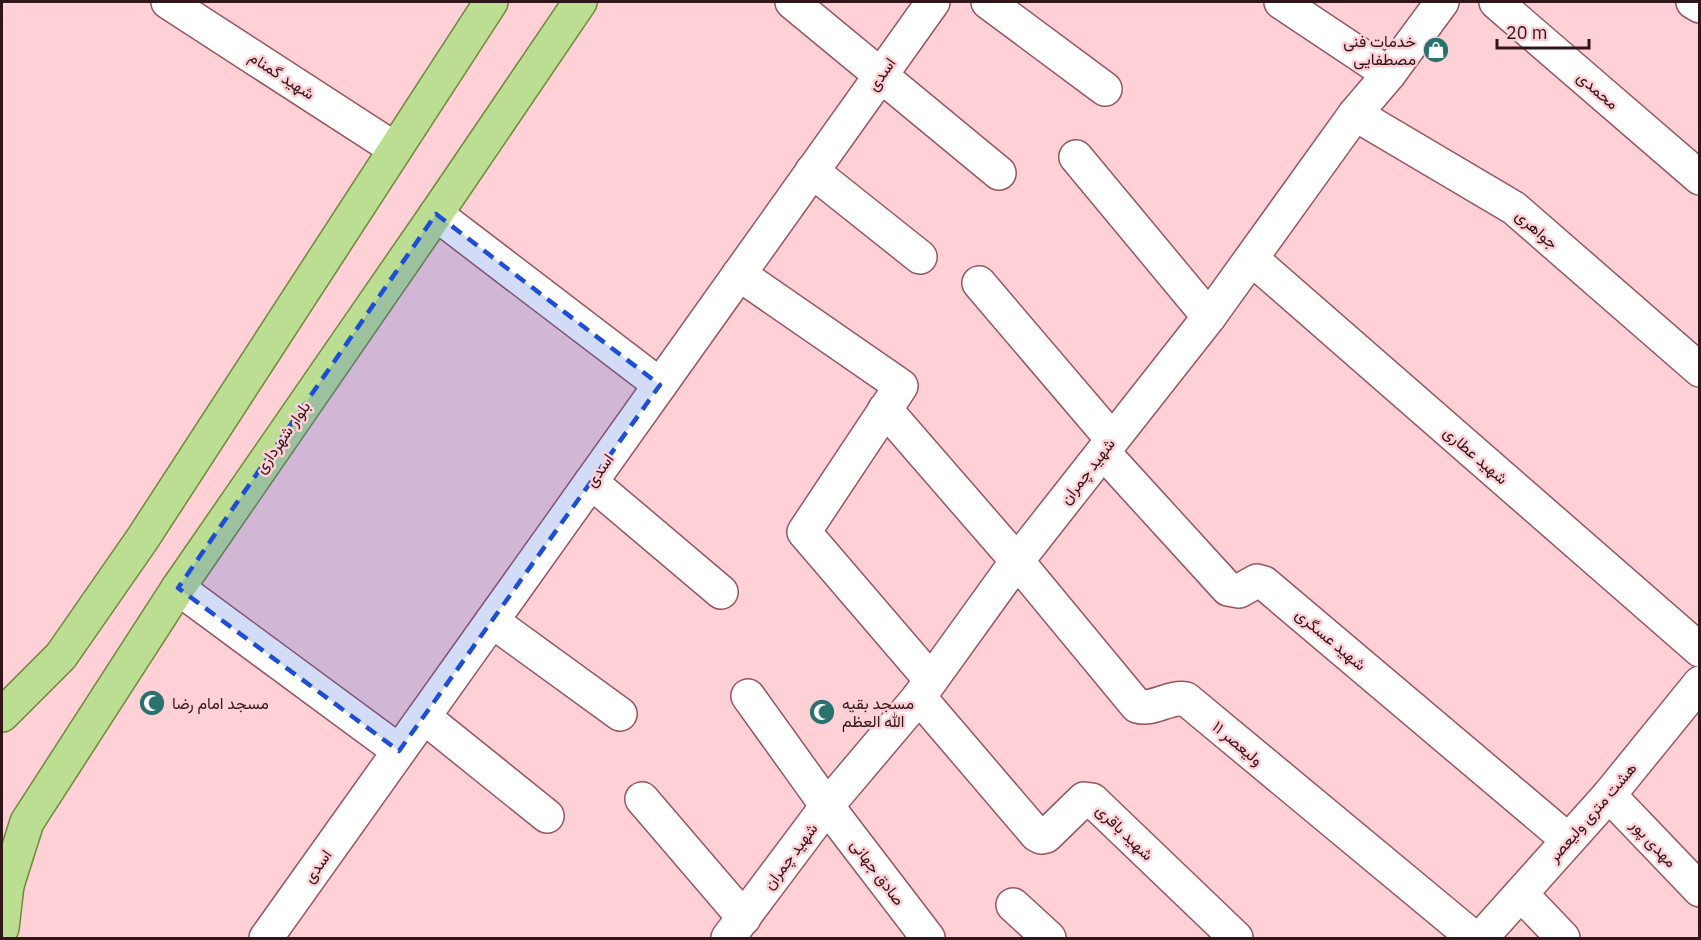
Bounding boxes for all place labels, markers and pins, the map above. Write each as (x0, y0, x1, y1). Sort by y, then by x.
place label: خدمات فنی مصطفایی (1343, 31, 1416, 70)
shop icon: خدمات فنی مصطفایی (1421, 35, 1451, 65)
mosque icon: مسجد امام رضا (137, 688, 167, 718)
place label: مسجد امام رضا (172, 693, 269, 714)
place label: مسجد بقیه الله العظم (842, 693, 914, 732)
mosque icon: مسجد بقیه الله العظم (807, 697, 837, 727)

